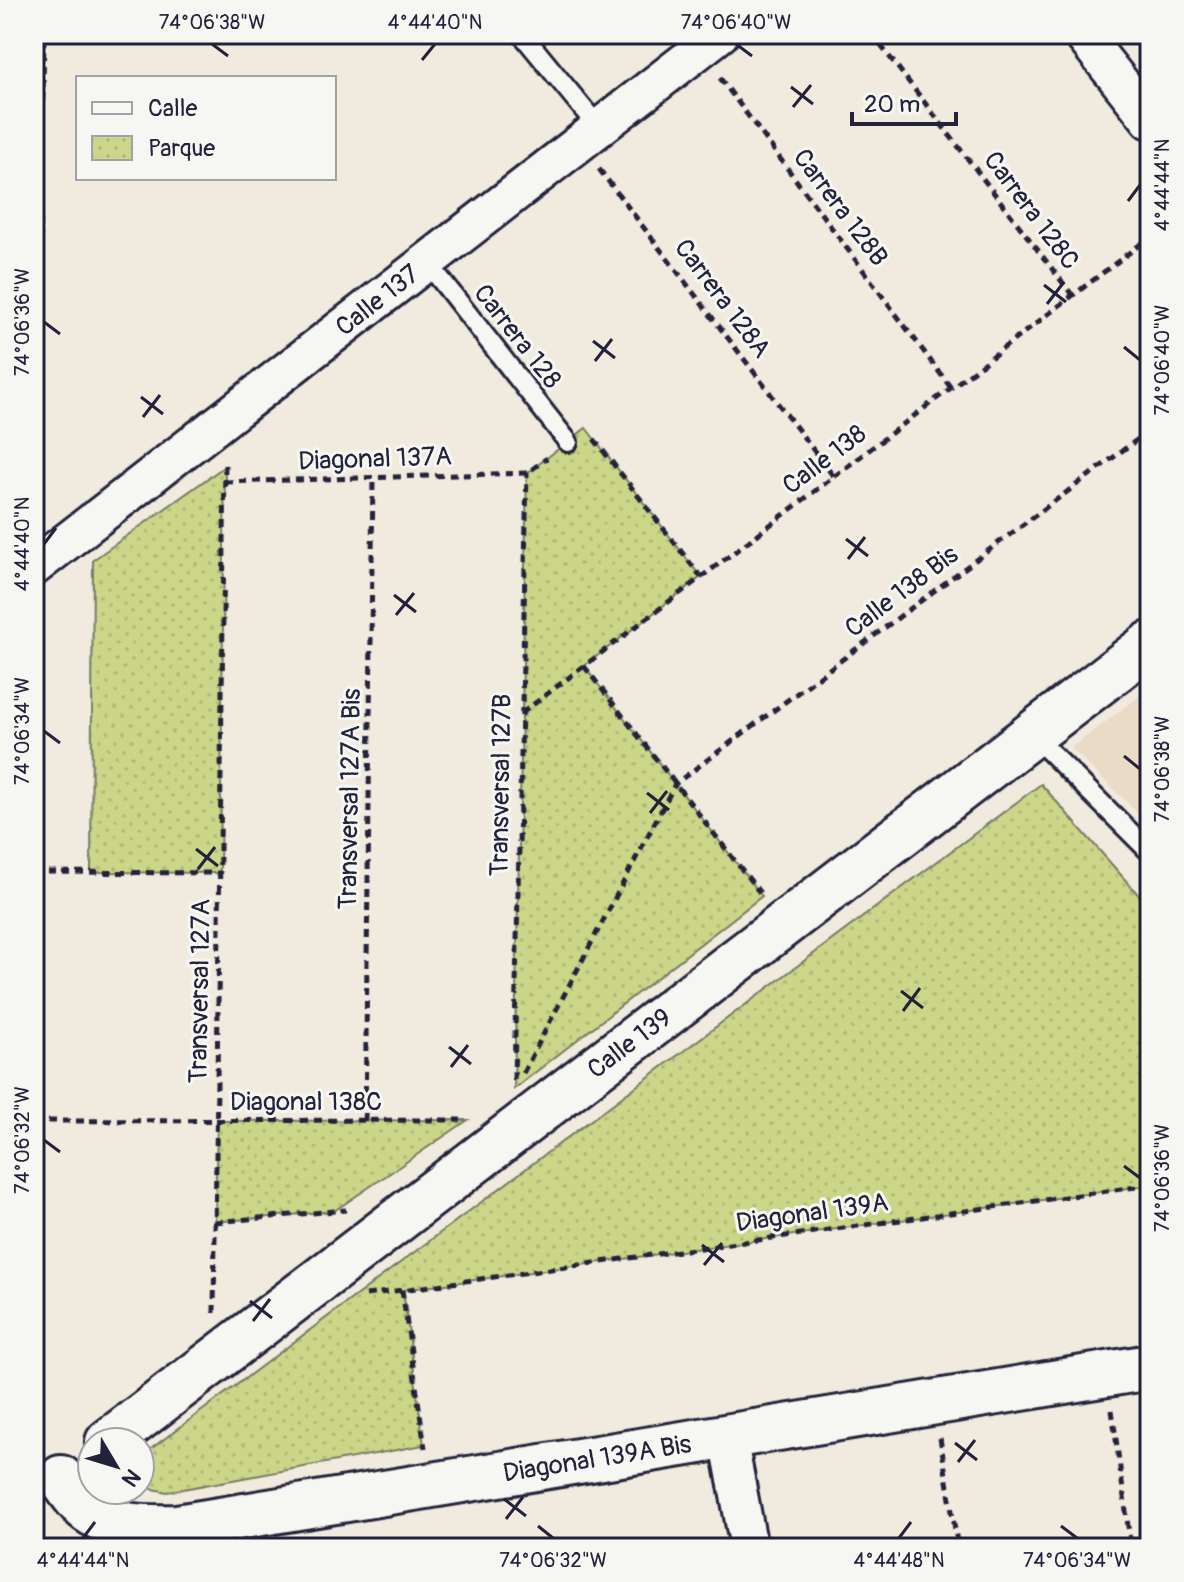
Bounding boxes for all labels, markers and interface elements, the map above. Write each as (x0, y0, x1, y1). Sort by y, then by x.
text: 74°06'38"W (159, 10, 265, 35)
text: 4°44'40"N (388, 10, 482, 35)
text: 74°06'40"W (681, 10, 791, 35)
legend (76, 76, 336, 180)
scale bar (852, 76, 956, 126)
text: 20 m (864, 90, 920, 119)
text: Calle (148, 94, 197, 123)
text: Parque (148, 134, 215, 163)
text: 4°44'44"N (1150, 139, 1175, 231)
street label: Carrera 128B (786, 143, 895, 273)
street label: Carrera 128C (976, 145, 1086, 276)
street label: Carrera 128A (667, 233, 777, 365)
street label: Calle 137 (329, 258, 426, 343)
text: 74°06'36"W (10, 268, 35, 376)
street label: Carrera 128 (466, 278, 568, 395)
text: 74°06'40"W (1150, 305, 1175, 415)
street label: Calle 138 (776, 418, 873, 502)
street label: Diagonal 137A (298, 440, 453, 478)
text: 4°44'40"N (10, 497, 35, 591)
street label: Calle 138 Bis (839, 539, 965, 645)
text: 74°06'34"W (10, 677, 35, 785)
street label: Transversal 127A Bis (332, 688, 368, 910)
street label: Transversal 127B (483, 693, 519, 877)
text: 74°06'38"W (1150, 716, 1175, 822)
street label: Transversal 127A (182, 898, 218, 1084)
street label: Calle 139 (581, 1002, 678, 1086)
text: 74°06'32"W (10, 1086, 35, 1194)
street label: Diagonal 138C (230, 1086, 382, 1118)
text: 74°06'36"W (1150, 1124, 1175, 1232)
street label: Diagonal 139A (734, 1186, 890, 1240)
north arrow (76, 1426, 156, 1506)
street label: Diagonal 139A Bis (501, 1428, 694, 1490)
text: N (115, 1463, 147, 1492)
text: 4°44'44"N (37, 1548, 129, 1573)
text: 74°06'32"W (499, 1548, 607, 1573)
text: 4°44'48"N (854, 1548, 944, 1573)
text: 74°06'34"W (1023, 1548, 1131, 1573)

